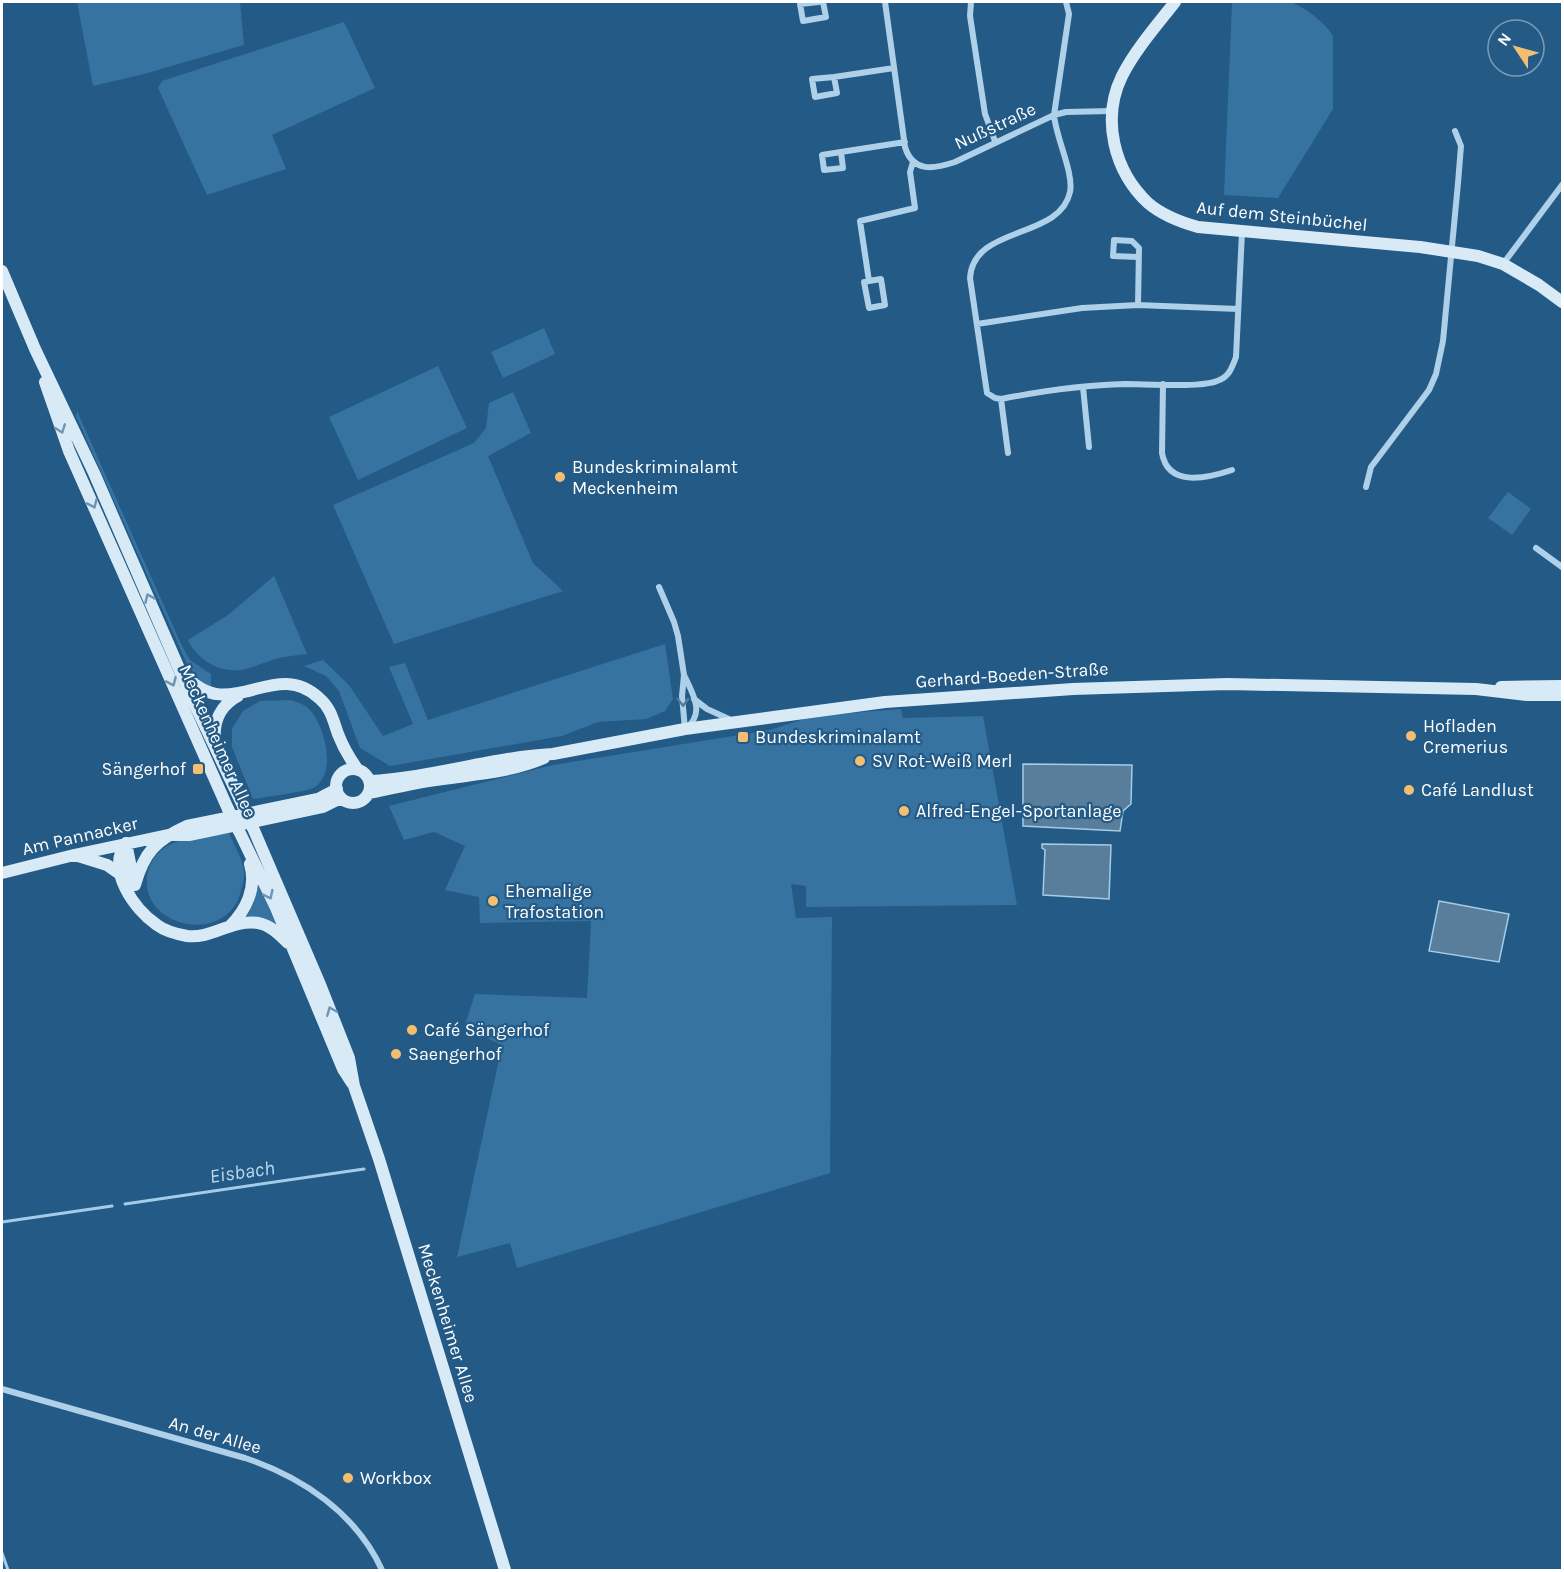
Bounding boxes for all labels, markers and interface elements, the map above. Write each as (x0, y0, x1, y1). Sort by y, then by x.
north arrow (1486, 18, 1546, 78)
text: N (1493, 29, 1515, 50)
street label: Nußstraße (951, 98, 1039, 154)
street label: Auf dem Steinbüchel (1195, 196, 1369, 236)
one-way arrow (53, 423, 66, 434)
place label: Bundeskriminalamt Meckenheim (572, 456, 738, 499)
marker: Bundeskriminalamt Meckenheim (553, 470, 567, 484)
one-way arrow (85, 498, 97, 509)
one-way arrow (145, 593, 157, 604)
street label: Gerhard-Boeden-Straße (915, 657, 1109, 693)
street label: Meckenheimer Allee (174, 661, 262, 821)
one-way arrow (165, 676, 177, 687)
one-way arrow (677, 698, 689, 707)
place label: Hofladen Cremerius (1423, 715, 1508, 758)
place label: Bundeskriminalamt (755, 726, 921, 748)
marker: Hofladen Cremerius (1404, 729, 1418, 743)
marker: Bundeskriminalamt (736, 730, 750, 744)
place label: SV Rot-Weiß Merl (872, 750, 1013, 772)
marker: SV Rot-Weiß Merl (853, 754, 867, 768)
place label: Sängerhof (102, 758, 187, 780)
marker: Sängerhof (191, 762, 205, 776)
place label: Café Landlust (1421, 779, 1534, 801)
marker: Café Landlust (1402, 783, 1416, 797)
place label: Alfred-Engel-Sportanlage (916, 800, 1122, 822)
marker: Alfred-Engel-Sportanlage (897, 804, 911, 818)
street label: Am Pannacker (20, 812, 141, 860)
place label: Ehemalige Trafostation (505, 880, 604, 923)
one-way arrow (262, 889, 274, 900)
marker: Ehemalige Trafostation (486, 894, 500, 908)
one-way arrow (326, 1006, 338, 1017)
place label: Café Sängerhof (424, 1019, 550, 1041)
marker: Café Sängerhof (405, 1023, 419, 1037)
place label: Saengerhof (408, 1043, 503, 1065)
marker: Saengerhof (389, 1047, 403, 1061)
water label: Eisbach (208, 1156, 276, 1188)
street label: Meckenheimer Allee (413, 1241, 483, 1405)
street label: An der Allee (166, 1411, 264, 1459)
place label: Workbox (360, 1467, 432, 1489)
marker: Workbox (341, 1471, 355, 1485)

